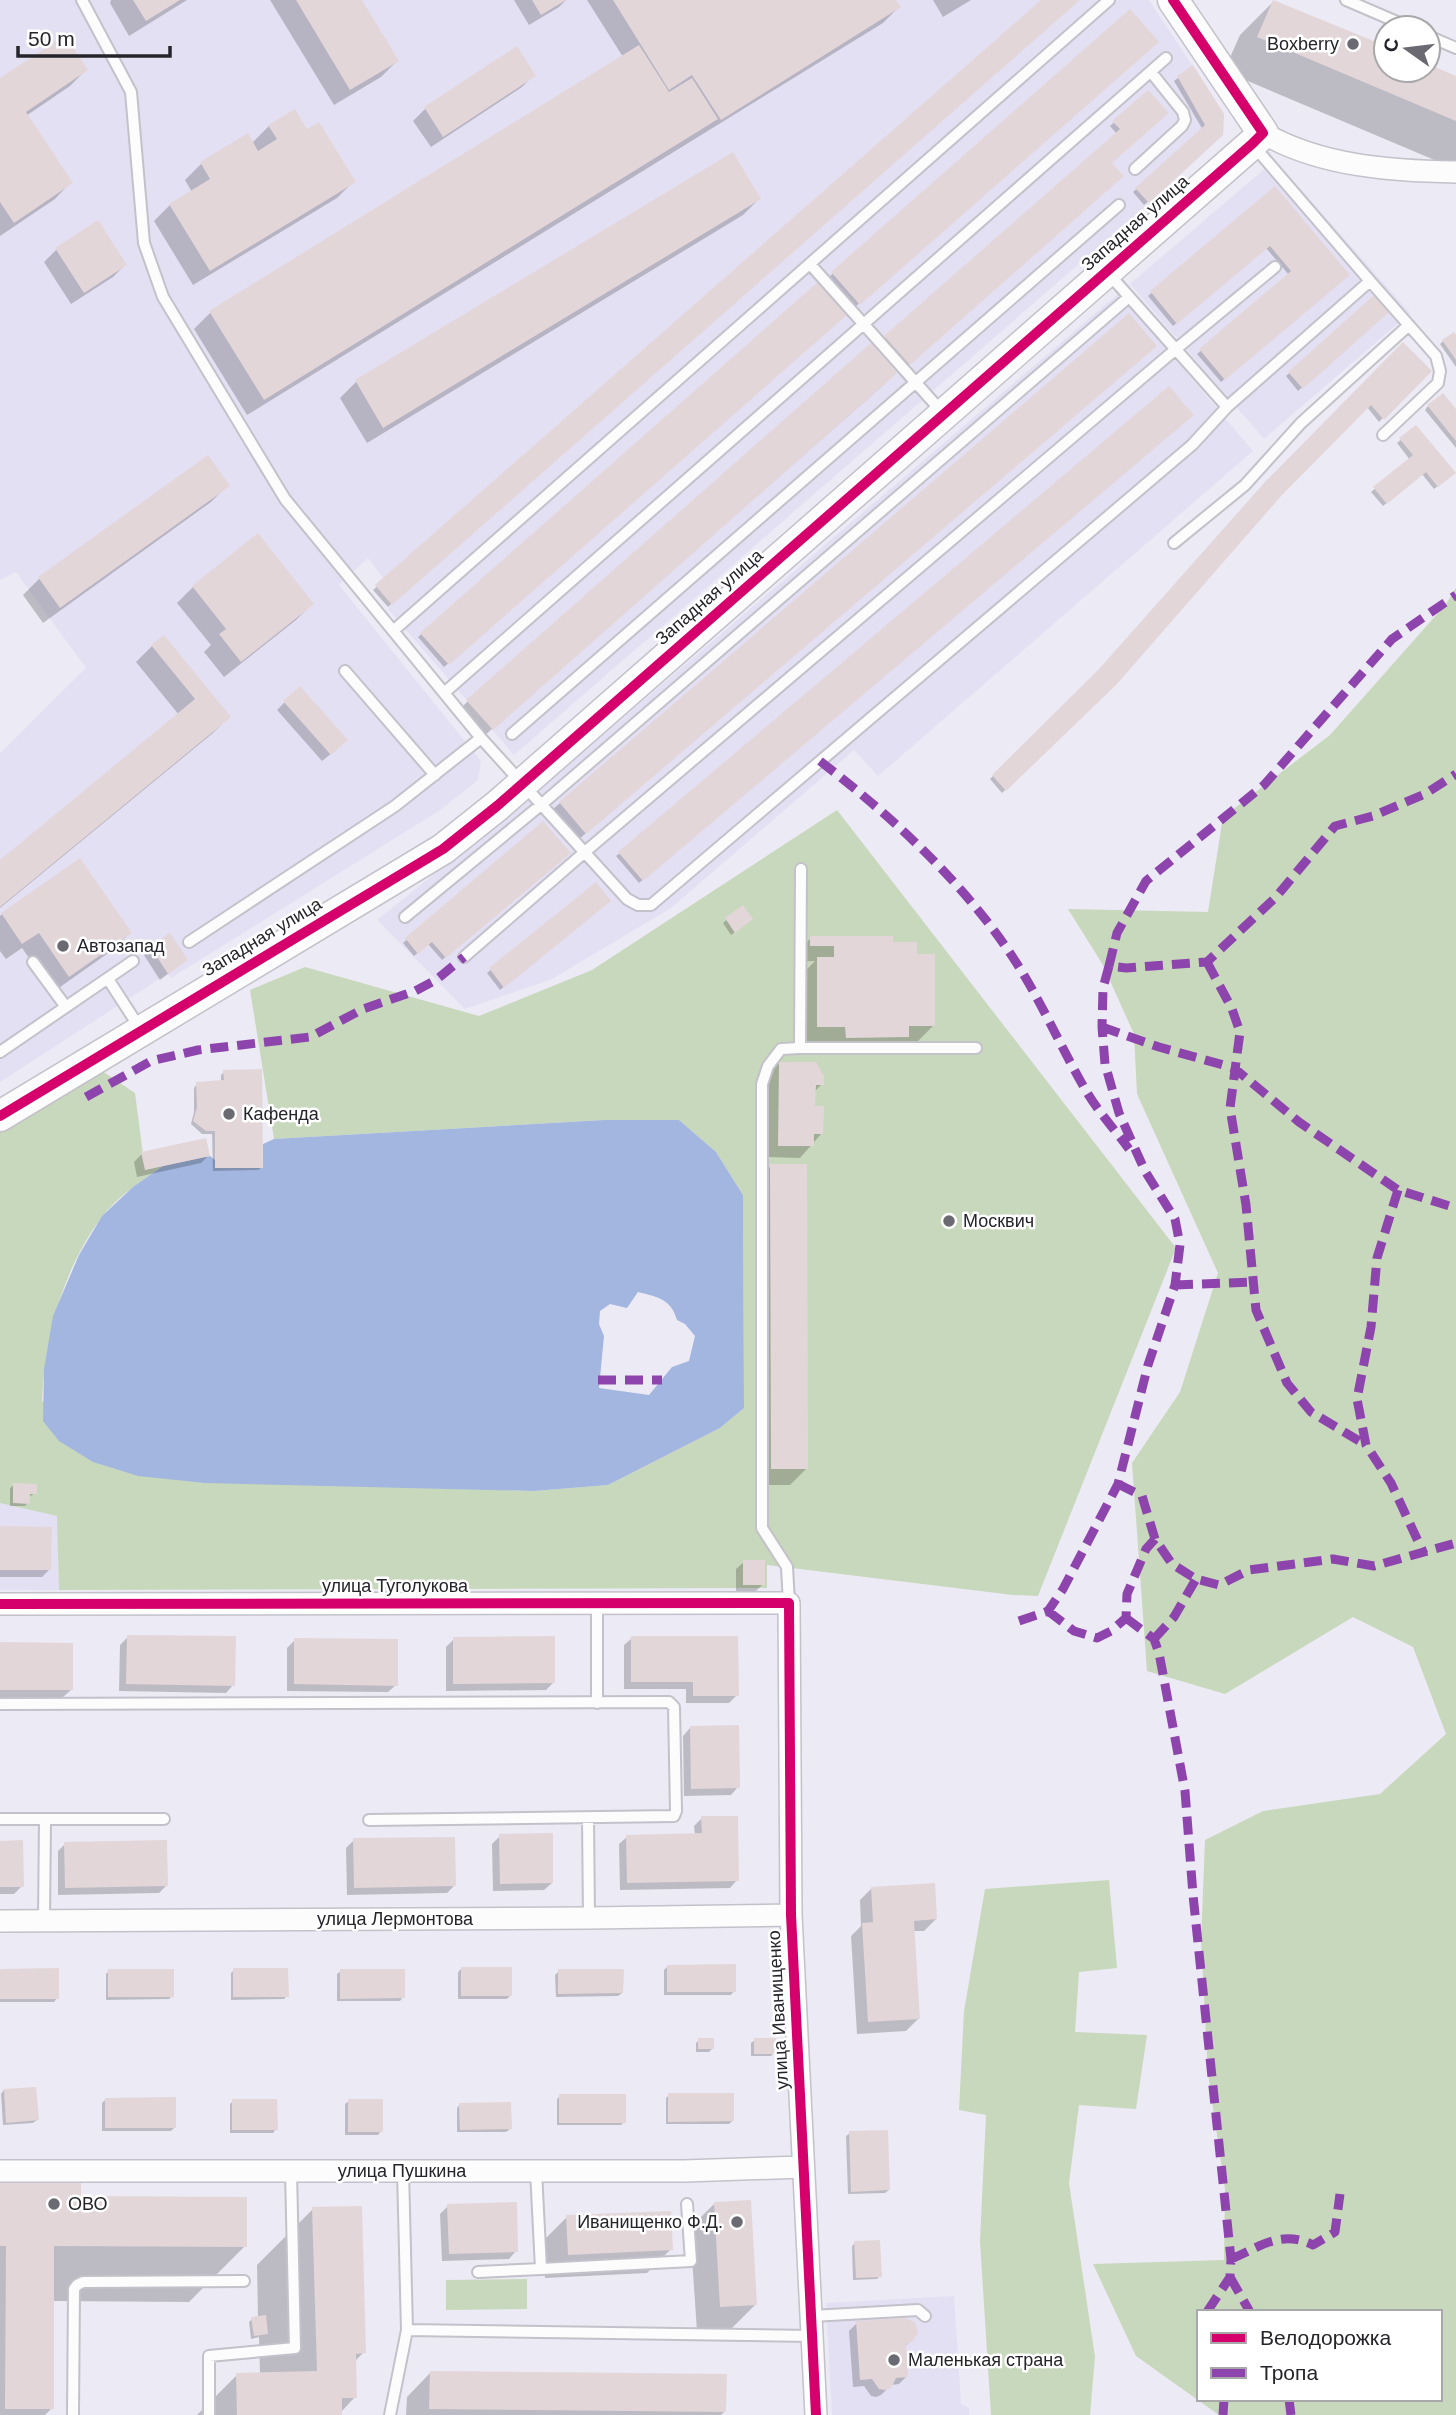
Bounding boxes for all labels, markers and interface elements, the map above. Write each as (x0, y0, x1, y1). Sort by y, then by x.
scale bar (18, 14, 170, 58)
north arrow (1372, 14, 1442, 84)
text: 50 m (28, 27, 75, 50)
place label: Boxberry (1267, 34, 1339, 54)
marker: Boxberry (1345, 36, 1361, 52)
text: С (1379, 36, 1403, 54)
street label: Западная улица (1077, 170, 1193, 275)
street label: Западная улица (651, 544, 767, 649)
street label: Западная улица (199, 893, 326, 980)
place label: Автозапад (77, 936, 165, 956)
marker: Автозапад (55, 938, 71, 954)
place label: Кафенда (243, 1104, 320, 1124)
marker: Кафенда (221, 1106, 237, 1122)
place label: Москвич (963, 1211, 1034, 1231)
marker: Москвич (941, 1213, 957, 1229)
street label: улица Туголукова (322, 1576, 469, 1596)
street label: улица Лермонтова (317, 1909, 474, 1929)
street label: улица Иванищенко (764, 1930, 792, 2090)
street label: улица Пушкина (338, 2161, 467, 2181)
place label: ОВО (68, 2194, 107, 2214)
marker: ОВО (46, 2196, 62, 2212)
place label: Иванищенко Ф.Д. (577, 2212, 723, 2232)
marker: Иванищенко Ф.Д. (729, 2214, 745, 2230)
legend (1197, 2310, 1442, 2401)
text: Велодорожка (1260, 2326, 1391, 2349)
place label: Маленькая страна (908, 2350, 1064, 2370)
marker: Маленькая страна (886, 2352, 902, 2368)
text: Тропа (1260, 2361, 1318, 2384)

